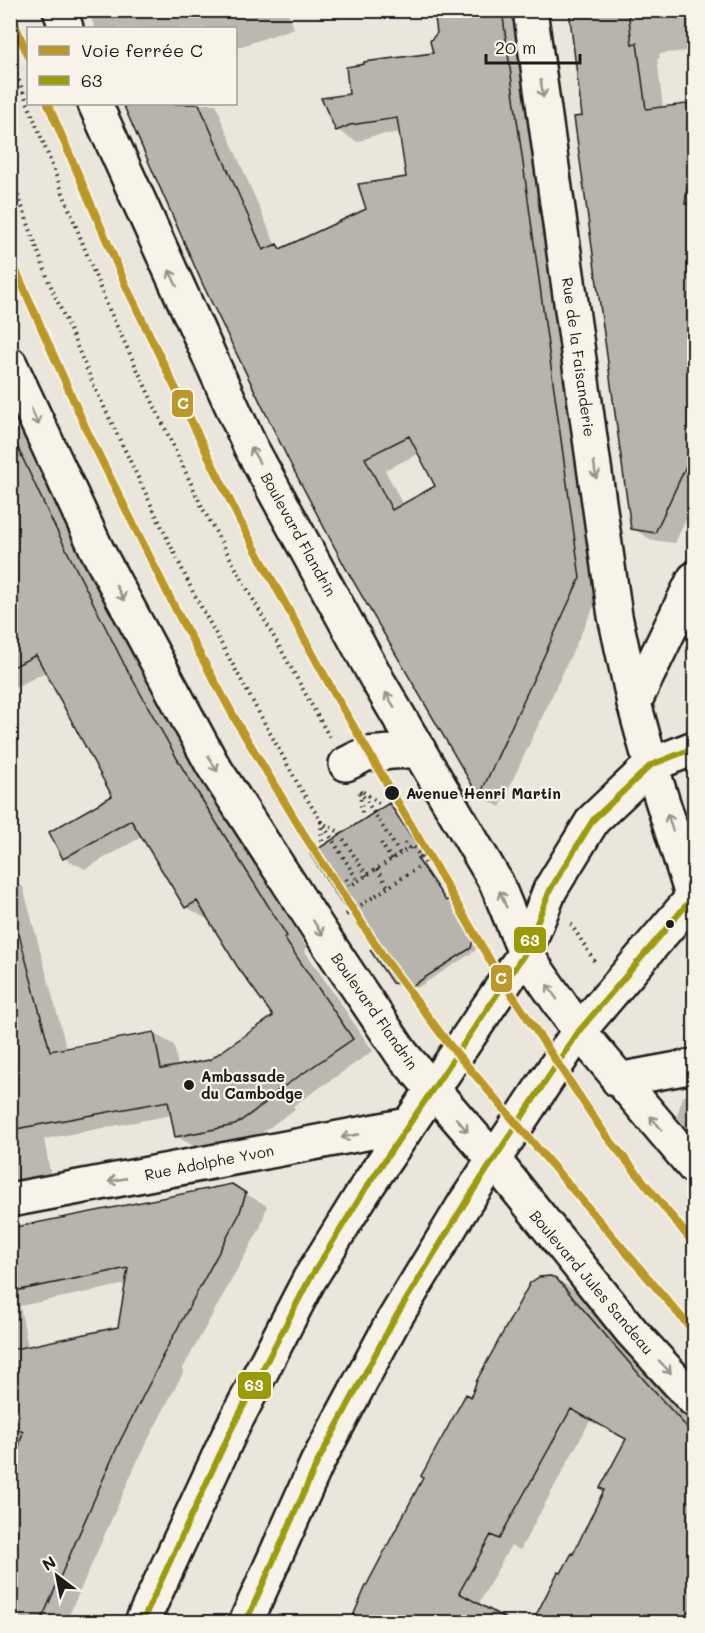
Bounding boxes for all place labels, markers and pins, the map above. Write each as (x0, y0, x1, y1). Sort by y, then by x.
place label: Avenue Henri Martin (406, 783, 561, 803)
marker: Avenue Henri Martin (383, 784, 401, 802)
unlabelled marker (664, 918, 676, 930)
place label: Ambassade du Cambodge (201, 1066, 303, 1103)
marker: Ambassade du Cambodge (182, 1078, 196, 1092)

